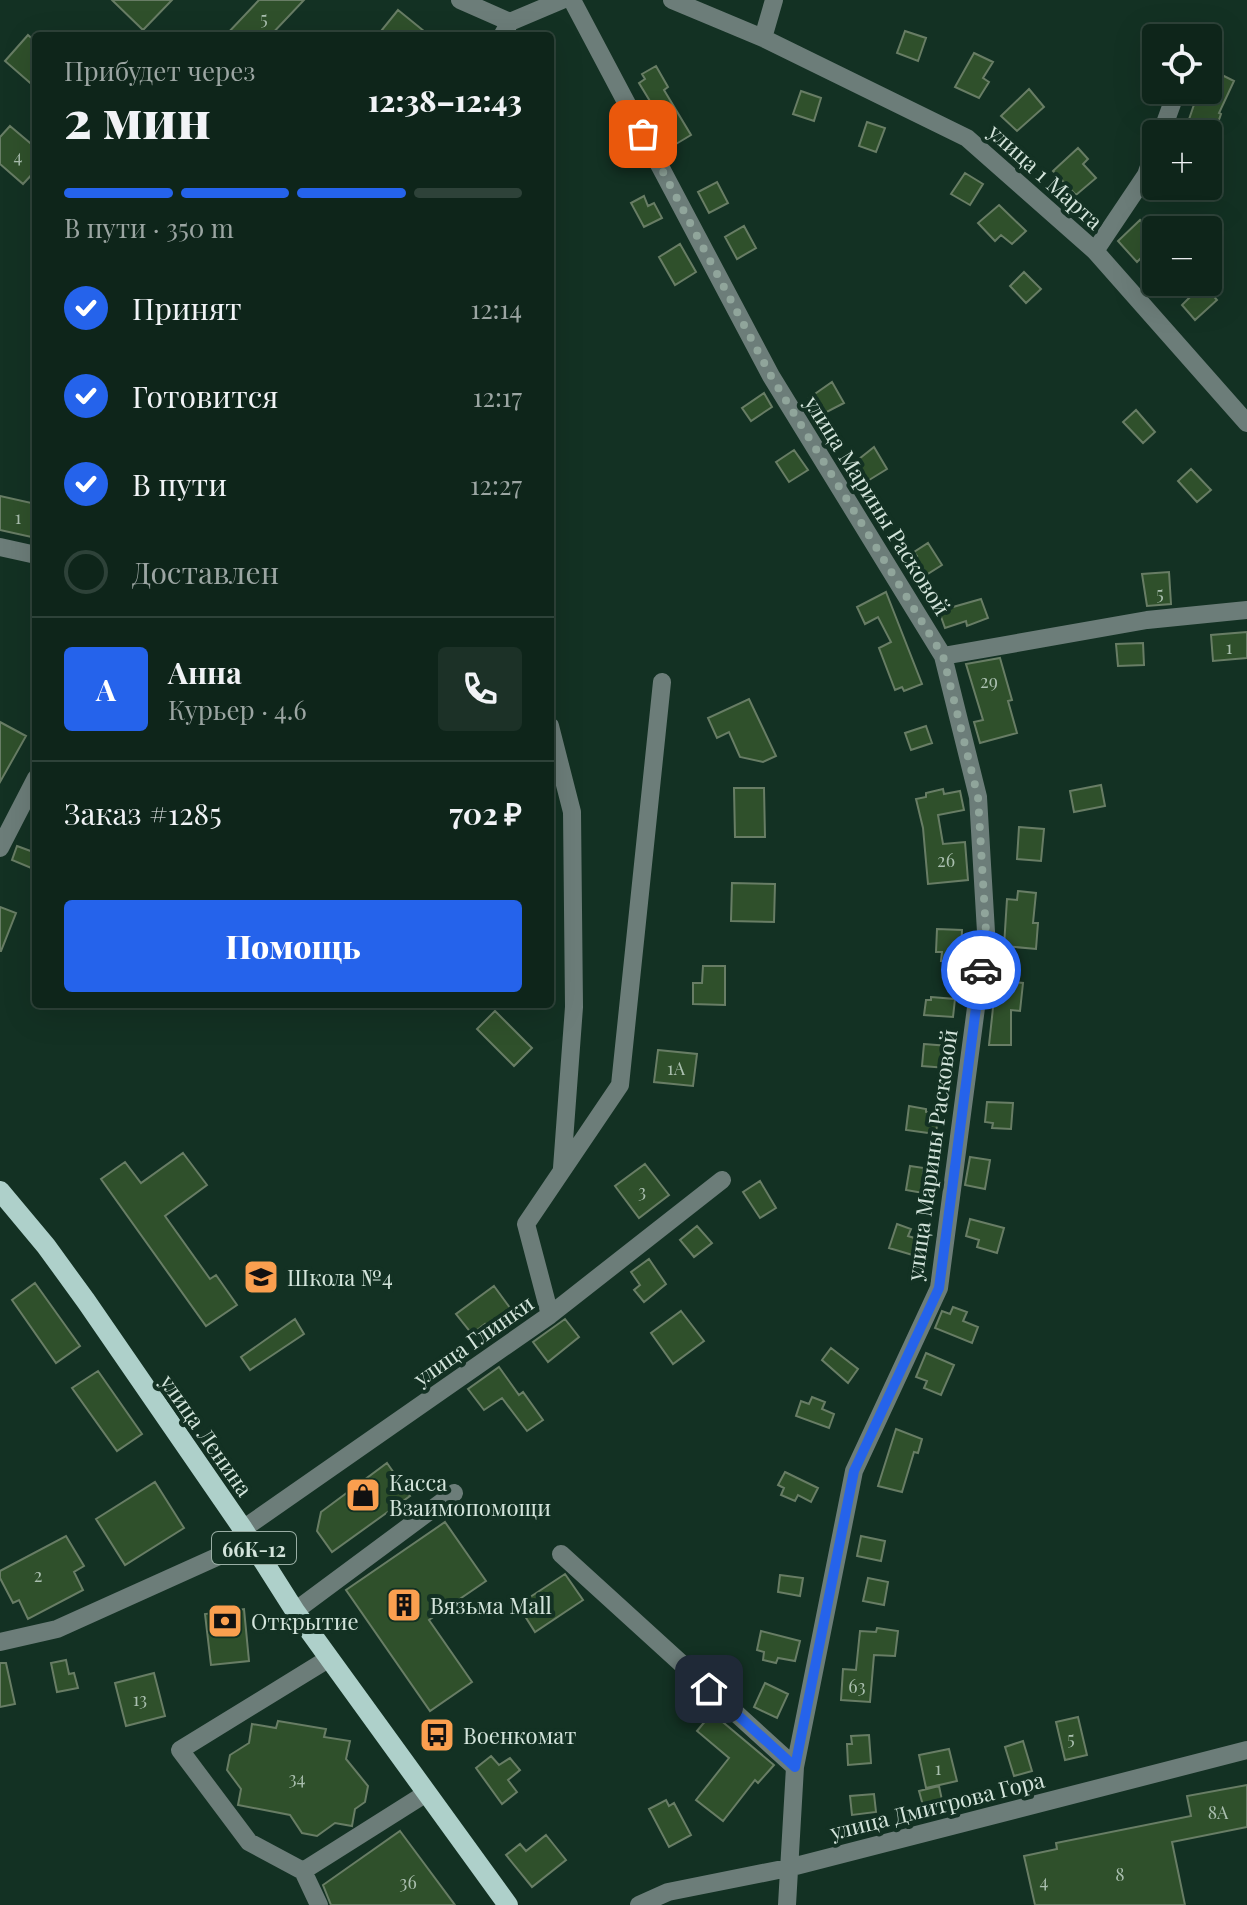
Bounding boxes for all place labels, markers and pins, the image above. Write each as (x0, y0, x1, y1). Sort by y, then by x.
pin (609, 100, 677, 168)
school or university icon: Школа №4 (242, 1258, 280, 1296)
place label: Школа №4 (287, 1262, 393, 1292)
place label: Касса Взаимопомощи (389, 1467, 551, 1522)
shop icon: Касса Взаимопомощи (344, 1476, 382, 1514)
building icon: Вязьма Mall (385, 1586, 423, 1624)
place label: Вязьма Mall (430, 1590, 552, 1620)
bank icon: Открытие (206, 1602, 244, 1640)
place label: Открытие (251, 1606, 359, 1636)
pin (675, 1655, 743, 1723)
bus stop icon: Военкомат (418, 1716, 456, 1754)
place label: Военкомат (463, 1720, 576, 1750)

